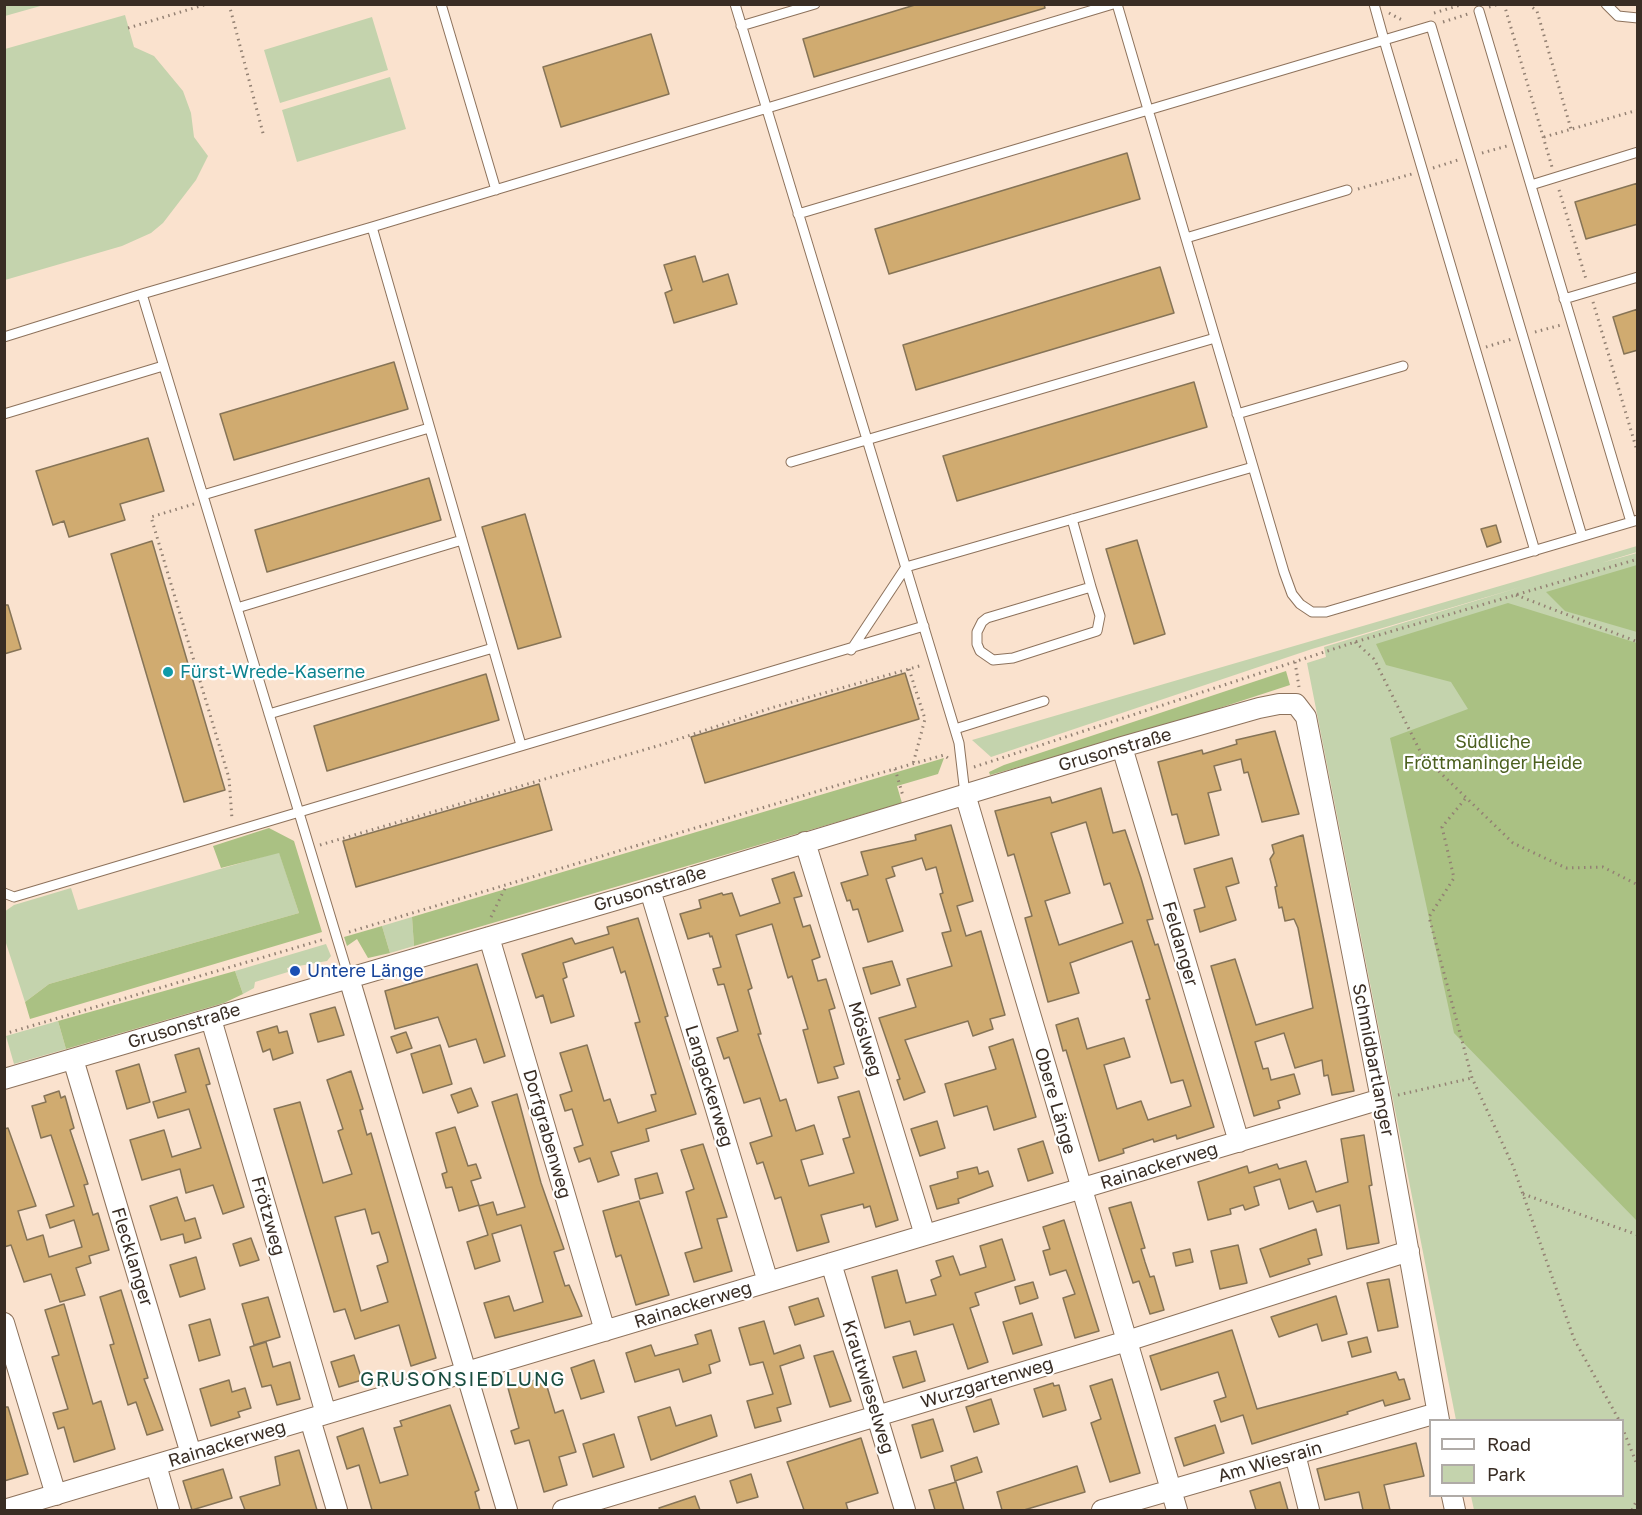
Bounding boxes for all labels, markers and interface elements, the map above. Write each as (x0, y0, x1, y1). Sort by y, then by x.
place label: Fürst-Wrede-Kaserne (180, 661, 365, 683)
marker: Fürst-Wrede-Kaserne (161, 665, 175, 679)
street label: Grusonstraße (1056, 724, 1174, 776)
park label: Südliche Fröttmaninger Heide (1403, 731, 1583, 774)
street label: Grusonstraße (591, 862, 709, 916)
street label: Feldanger (1158, 899, 1202, 989)
place label: Untere Länge (307, 960, 424, 982)
marker: Untere Länge (288, 964, 302, 978)
street label: Schmidbartlanger (1348, 982, 1398, 1138)
street label: Grusonstraße (125, 999, 243, 1053)
street label: Möslweg (843, 999, 887, 1079)
street label: Langackerweg (680, 1022, 738, 1150)
street label: Obere Länge (1029, 1045, 1081, 1157)
street label: Dorfgrabenweg (518, 1067, 576, 1201)
street label: Rainackerweg (1098, 1138, 1220, 1194)
street label: Frötzweg (246, 1174, 290, 1258)
street label: Flecklanger (107, 1205, 157, 1309)
street label: Rainackerweg (632, 1277, 754, 1333)
street label: Krautwieselweg (837, 1317, 899, 1457)
street label: Wurzgartenweg (918, 1353, 1056, 1413)
district label: GRUSONSIEDLUNG (360, 1368, 566, 1392)
street label: Rainackerweg (166, 1416, 288, 1472)
legend (1429, 1419, 1624, 1497)
text: Road (1487, 1433, 1531, 1455)
street label: Am Wiesrain (1215, 1437, 1325, 1487)
text: Park (1487, 1463, 1526, 1485)

